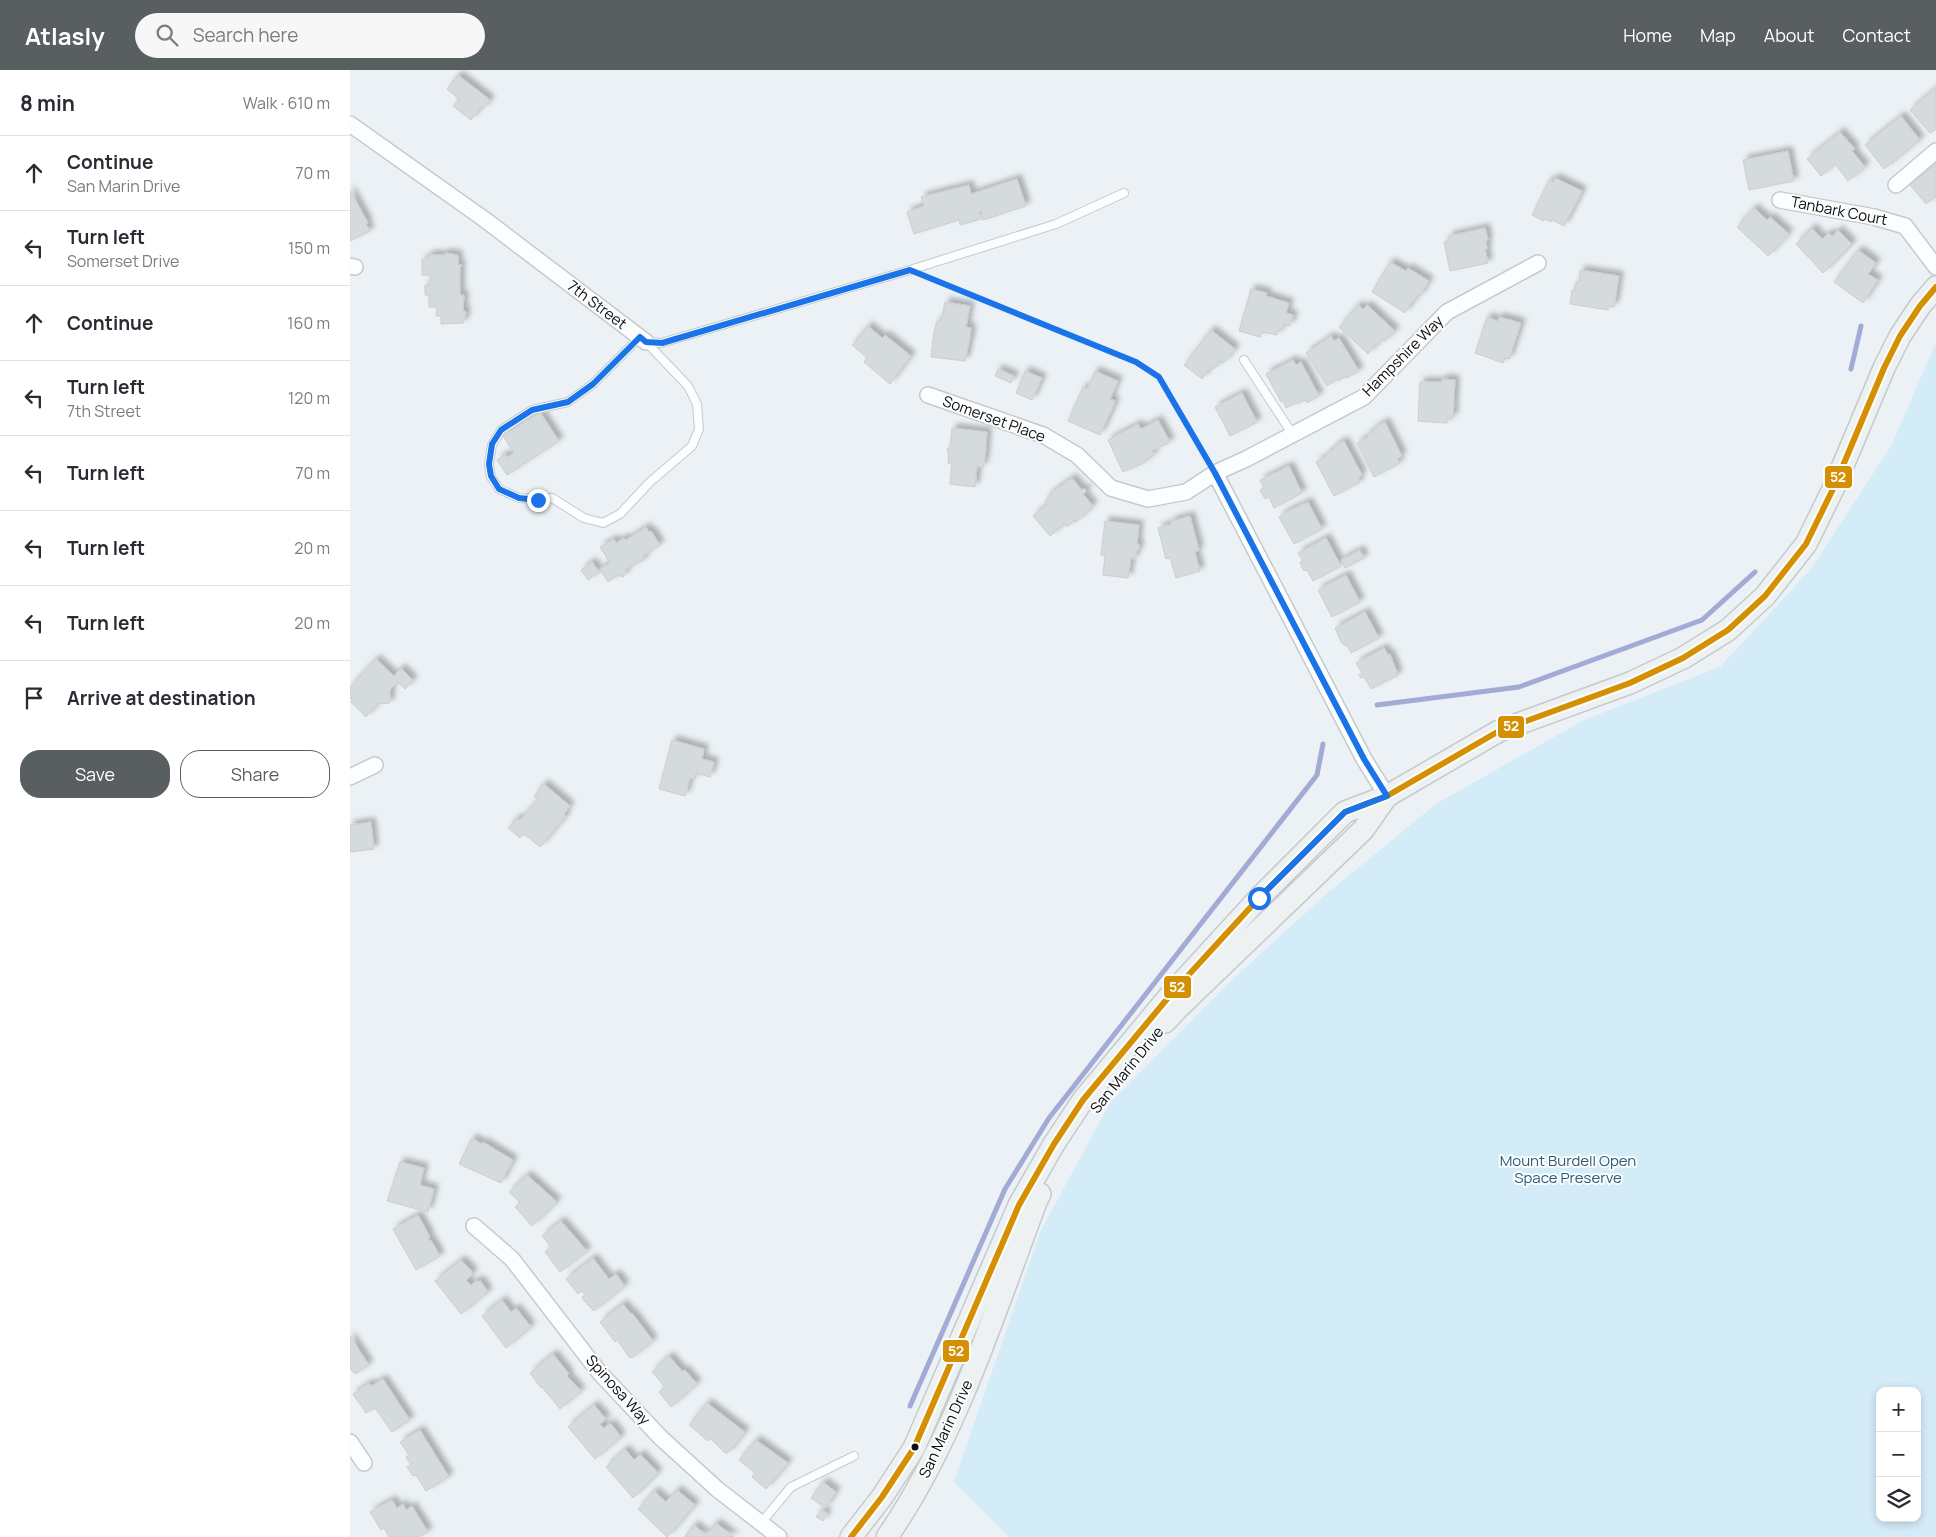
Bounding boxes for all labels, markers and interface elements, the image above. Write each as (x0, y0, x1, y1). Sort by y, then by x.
search box (135, 13, 485, 58)
text: Atlasly (25, 19, 105, 52)
icon: search (153, 21, 181, 49)
text: Search here (193, 22, 298, 48)
text: Home (1623, 23, 1672, 47)
text: Map (1700, 23, 1736, 47)
text: About (1764, 23, 1814, 47)
text: Contact (1842, 23, 1911, 47)
text: 8 min (20, 89, 75, 117)
text: Walk · 610 m (243, 92, 330, 114)
text: Continue (67, 149, 153, 175)
icon: ahead (20, 159, 48, 187)
text: 70 m (295, 162, 330, 184)
text: San Marin Drive (67, 175, 180, 197)
street label: Tanbark Court (1789, 191, 1889, 230)
text: Turn left (67, 224, 145, 250)
icon: left (20, 234, 48, 262)
text: 150 m (288, 237, 330, 259)
text: Somerset Drive (67, 250, 179, 272)
street label: 7th Street (563, 275, 631, 334)
icon: ahead (20, 309, 48, 337)
text: Continue (67, 310, 153, 336)
street label: Hampshire Way (1358, 310, 1448, 401)
text: 160 m (287, 312, 330, 334)
text: Turn left (67, 374, 145, 400)
icon: left (20, 384, 48, 412)
text: 120 m (288, 387, 330, 409)
street label: Somerset Place (940, 390, 1049, 447)
text: 7th Street (67, 400, 141, 422)
icon: left (20, 459, 48, 487)
text: Turn left (67, 460, 145, 486)
text: 70 m (295, 462, 330, 484)
line badge: 52 (1824, 465, 1853, 489)
text: 52 (1830, 467, 1846, 486)
route end (527, 489, 550, 512)
icon: left (20, 534, 48, 562)
text: Turn left (67, 535, 145, 561)
text: 20 m (294, 537, 330, 559)
icon: left (20, 609, 48, 637)
text: Turn left (67, 610, 145, 636)
text: 20 m (294, 612, 330, 634)
icon: arrive (20, 684, 48, 712)
text: Arrive at destination (67, 685, 256, 711)
line badge: 52 (1497, 715, 1525, 739)
text: 52 (1503, 716, 1519, 735)
button: Save (20, 750, 170, 798)
button: Share (180, 750, 330, 798)
route start (1248, 887, 1271, 910)
line badge: 52 (1163, 975, 1192, 999)
text: 52 (1169, 977, 1185, 996)
street label: San Marin Drive (1085, 1022, 1168, 1118)
park label: Mount Burdell Open Space Preserve (1500, 1150, 1636, 1188)
line badge: 52 (942, 1339, 970, 1363)
text: 52 (948, 1341, 964, 1360)
street label: Spinosa Way (581, 1350, 656, 1429)
street label: San Marin Drive (914, 1376, 978, 1481)
map controls (1876, 1387, 1921, 1522)
button: + (1876, 1387, 1921, 1432)
button: − (1876, 1432, 1921, 1477)
unlabelled marker (910, 1442, 920, 1452)
button: layers (1876, 1477, 1921, 1522)

